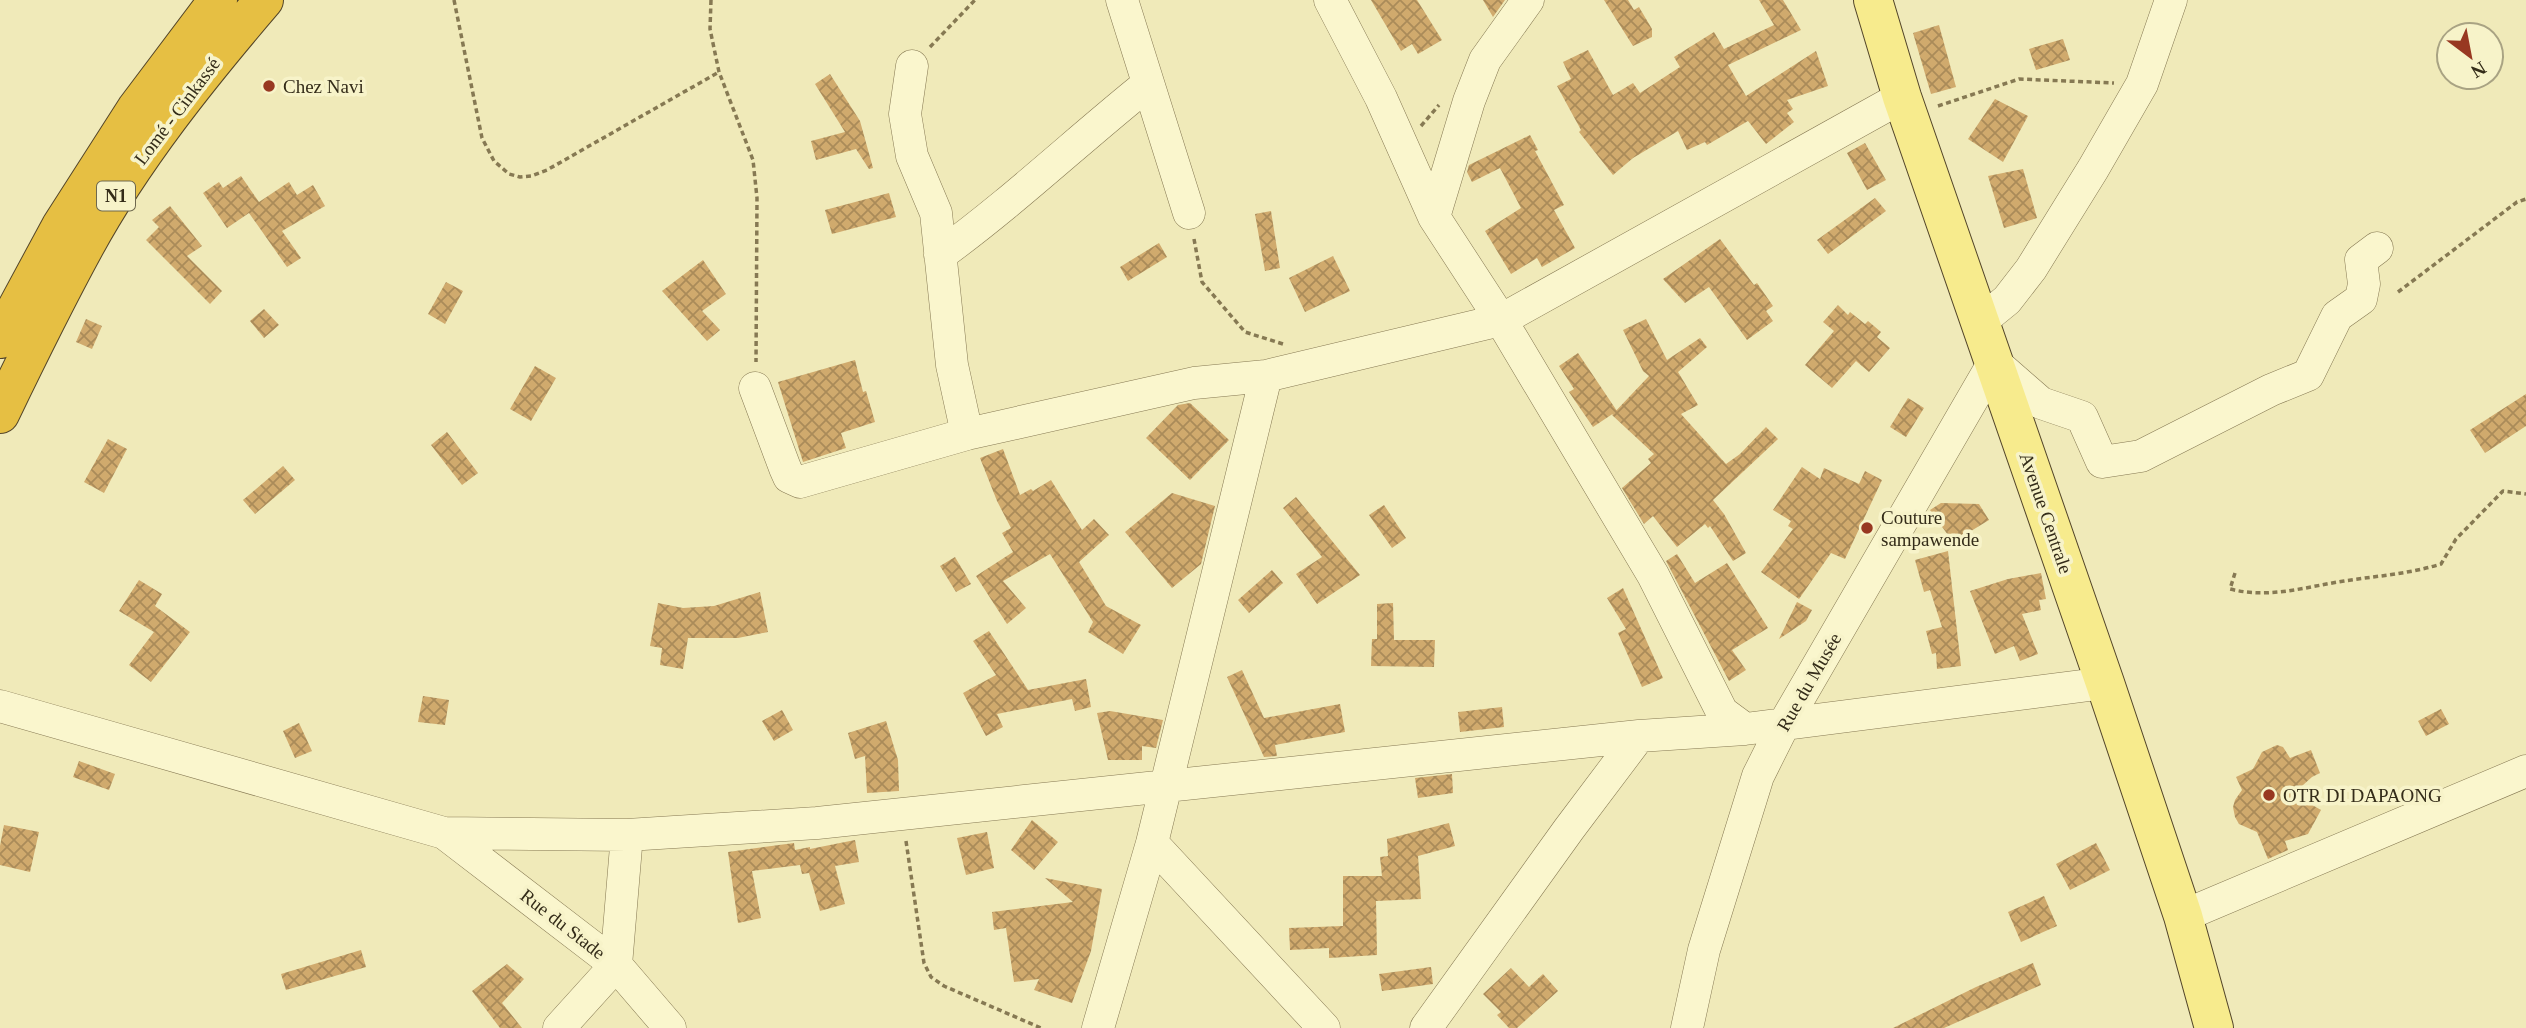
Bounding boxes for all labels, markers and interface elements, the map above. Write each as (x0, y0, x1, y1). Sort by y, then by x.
north arrow (2435, 21, 2505, 91)
street label: Lomé - Cinkassé (130, 53, 224, 169)
text: N (2467, 57, 2490, 83)
place label: Chez Navi (283, 76, 364, 97)
marker: Chez Navi (261, 78, 277, 94)
road number: N1 (97, 182, 135, 210)
street label: Avenue Centrale (2015, 450, 2077, 576)
place label: Couture sampawende (1881, 507, 1979, 550)
marker: Couture sampawende (1859, 520, 1875, 536)
street label: Rue du Musée (1772, 629, 1846, 735)
place label: OTR DI DAPAONG (2283, 785, 2442, 806)
marker: OTR DI DAPAONG (2261, 787, 2277, 803)
street label: Rue du Stade (517, 885, 609, 963)

